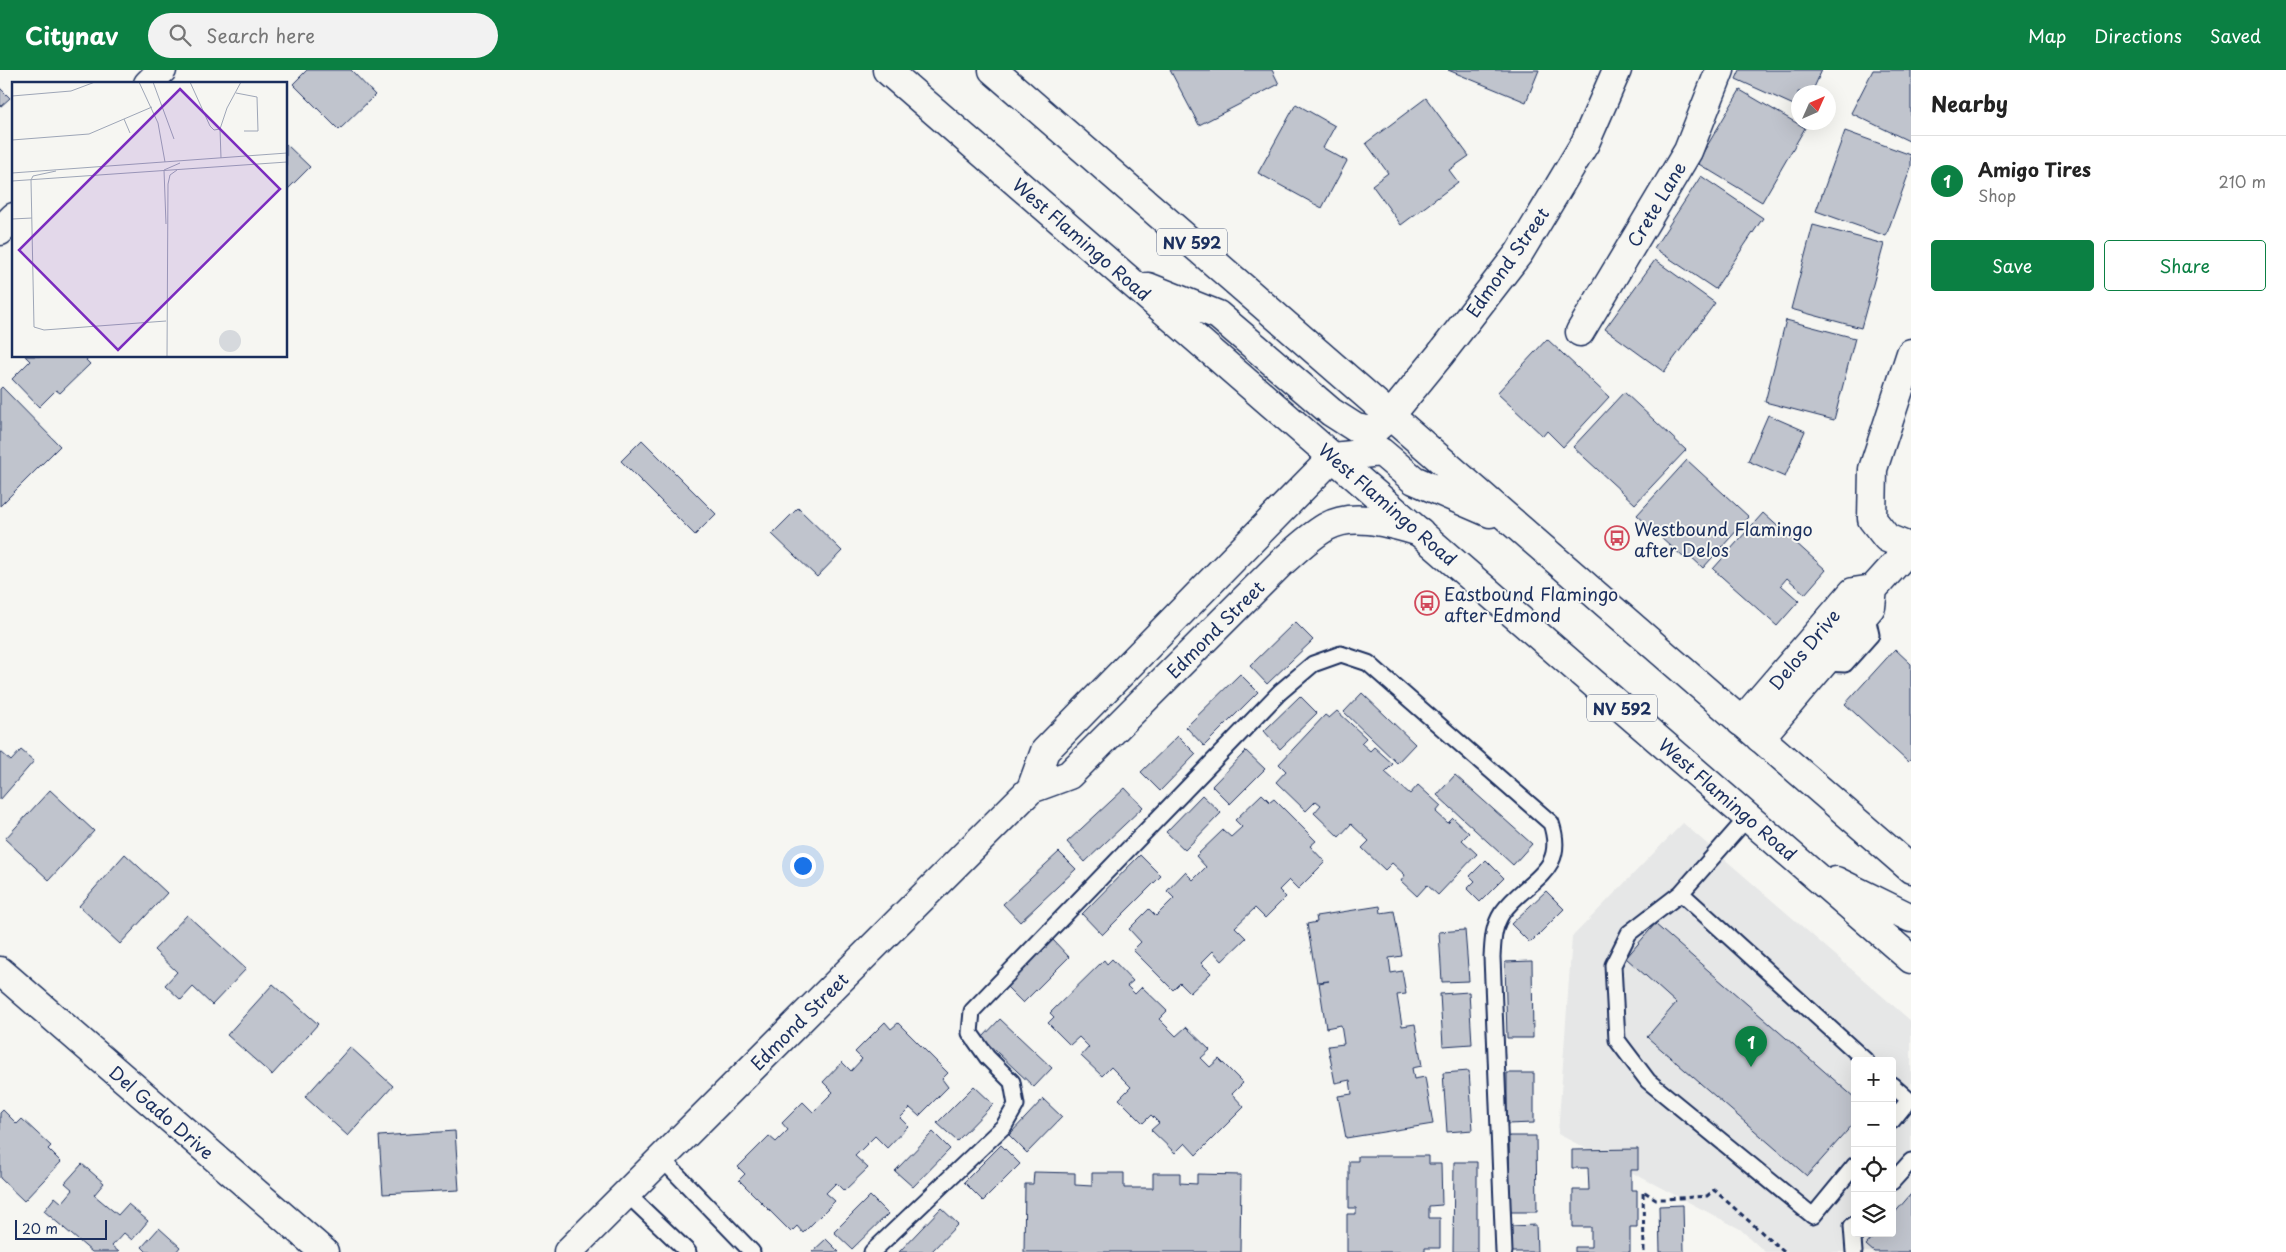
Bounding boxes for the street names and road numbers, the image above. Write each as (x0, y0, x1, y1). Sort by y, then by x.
street label: Crete Lane (1620, 156, 1692, 252)
street label: West Flamingo Road (1007, 171, 1157, 307)
street label: Edmond Street (1459, 202, 1555, 322)
road number: NV 592 (1157, 228, 1227, 256)
street label: West Flamingo Road (1313, 436, 1463, 572)
street label: Edmond Street (1160, 574, 1270, 684)
street label: Delos Drive (1762, 603, 1846, 695)
road number: NV 592 (1587, 694, 1657, 721)
street label: West Flamingo Road (1653, 731, 1803, 867)
street label: Edmond Street (744, 966, 854, 1076)
street label: Del Gado Drive (104, 1059, 220, 1165)

